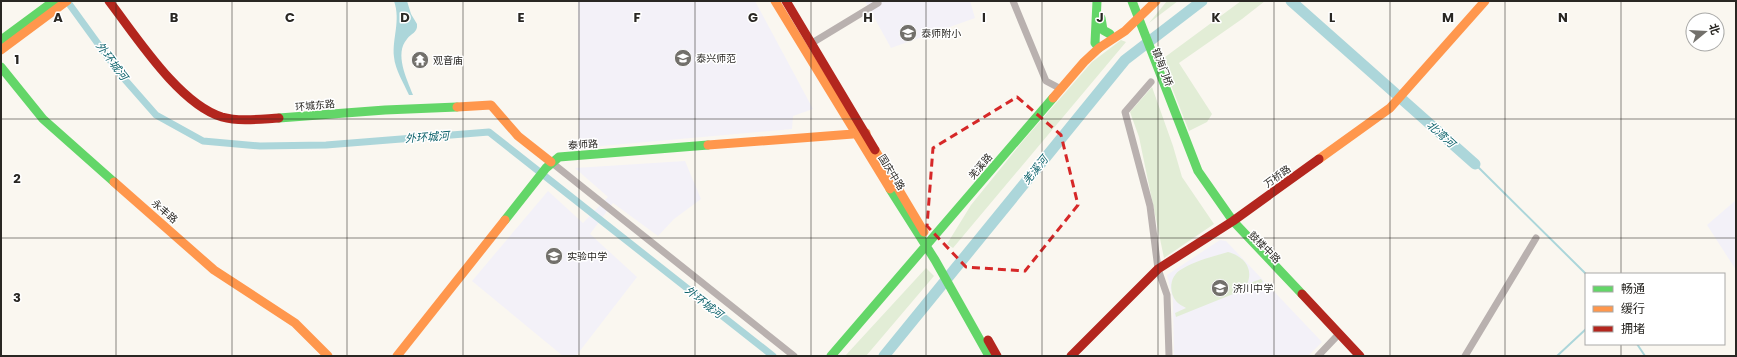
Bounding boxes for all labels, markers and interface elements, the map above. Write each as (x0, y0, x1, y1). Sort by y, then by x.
text: A (53, 8, 63, 27)
text: B (170, 8, 179, 27)
text: C (285, 8, 295, 27)
text: D (400, 8, 410, 27)
text: E (517, 8, 525, 27)
text: F (633, 8, 641, 27)
text: G (748, 8, 758, 27)
text: H (863, 8, 873, 27)
text: I (982, 8, 986, 27)
text: J (1096, 8, 1104, 27)
text: K (1211, 8, 1221, 27)
text: L (1329, 8, 1335, 27)
text: M (1442, 8, 1454, 27)
text: N (1558, 8, 1568, 27)
north arrow (1685, 12, 1725, 52)
text: 北 (1705, 21, 1724, 37)
school or university icon: 泰师附小 (898, 23, 918, 43)
place label: 泰师附小 (921, 26, 961, 41)
water label: 外环城河 (92, 39, 133, 85)
street label: 镇海门桥 (1148, 46, 1177, 89)
school or university icon: 泰兴师范 (673, 48, 693, 68)
text: 1 (15, 50, 19, 69)
temple icon: 观音庙 (410, 50, 430, 70)
place label: 泰兴师范 (696, 51, 736, 66)
place label: 观音庙 (433, 53, 463, 68)
street label: 环城东路 (294, 96, 336, 115)
water label: 北湾河 (1423, 117, 1460, 152)
water label: 外环城河 (404, 127, 451, 147)
street label: 泰师路 (568, 136, 599, 153)
street label: 羌溪路 (965, 150, 996, 183)
street label: 国庆中路 (875, 151, 909, 193)
water label: 羌溪河 (1018, 151, 1053, 188)
street label: 万桥路 (1261, 162, 1294, 191)
text: 2 (13, 169, 21, 188)
street label: 永丰路 (148, 196, 181, 227)
street label: 鼓楼中路 (1245, 228, 1284, 267)
school or university icon: 实验中学 (544, 246, 564, 266)
place label: 实验中学 (567, 249, 607, 264)
legend (1585, 273, 1725, 345)
school or university icon: 济川中学 (1210, 278, 1230, 298)
text: 畅通 (1621, 280, 1645, 297)
place label: 济川中学 (1233, 281, 1273, 296)
water label: 外环城河 (682, 282, 728, 323)
text: 3 (13, 288, 21, 307)
text: 缓行 (1621, 300, 1645, 317)
text: 拥堵 (1621, 320, 1645, 337)

